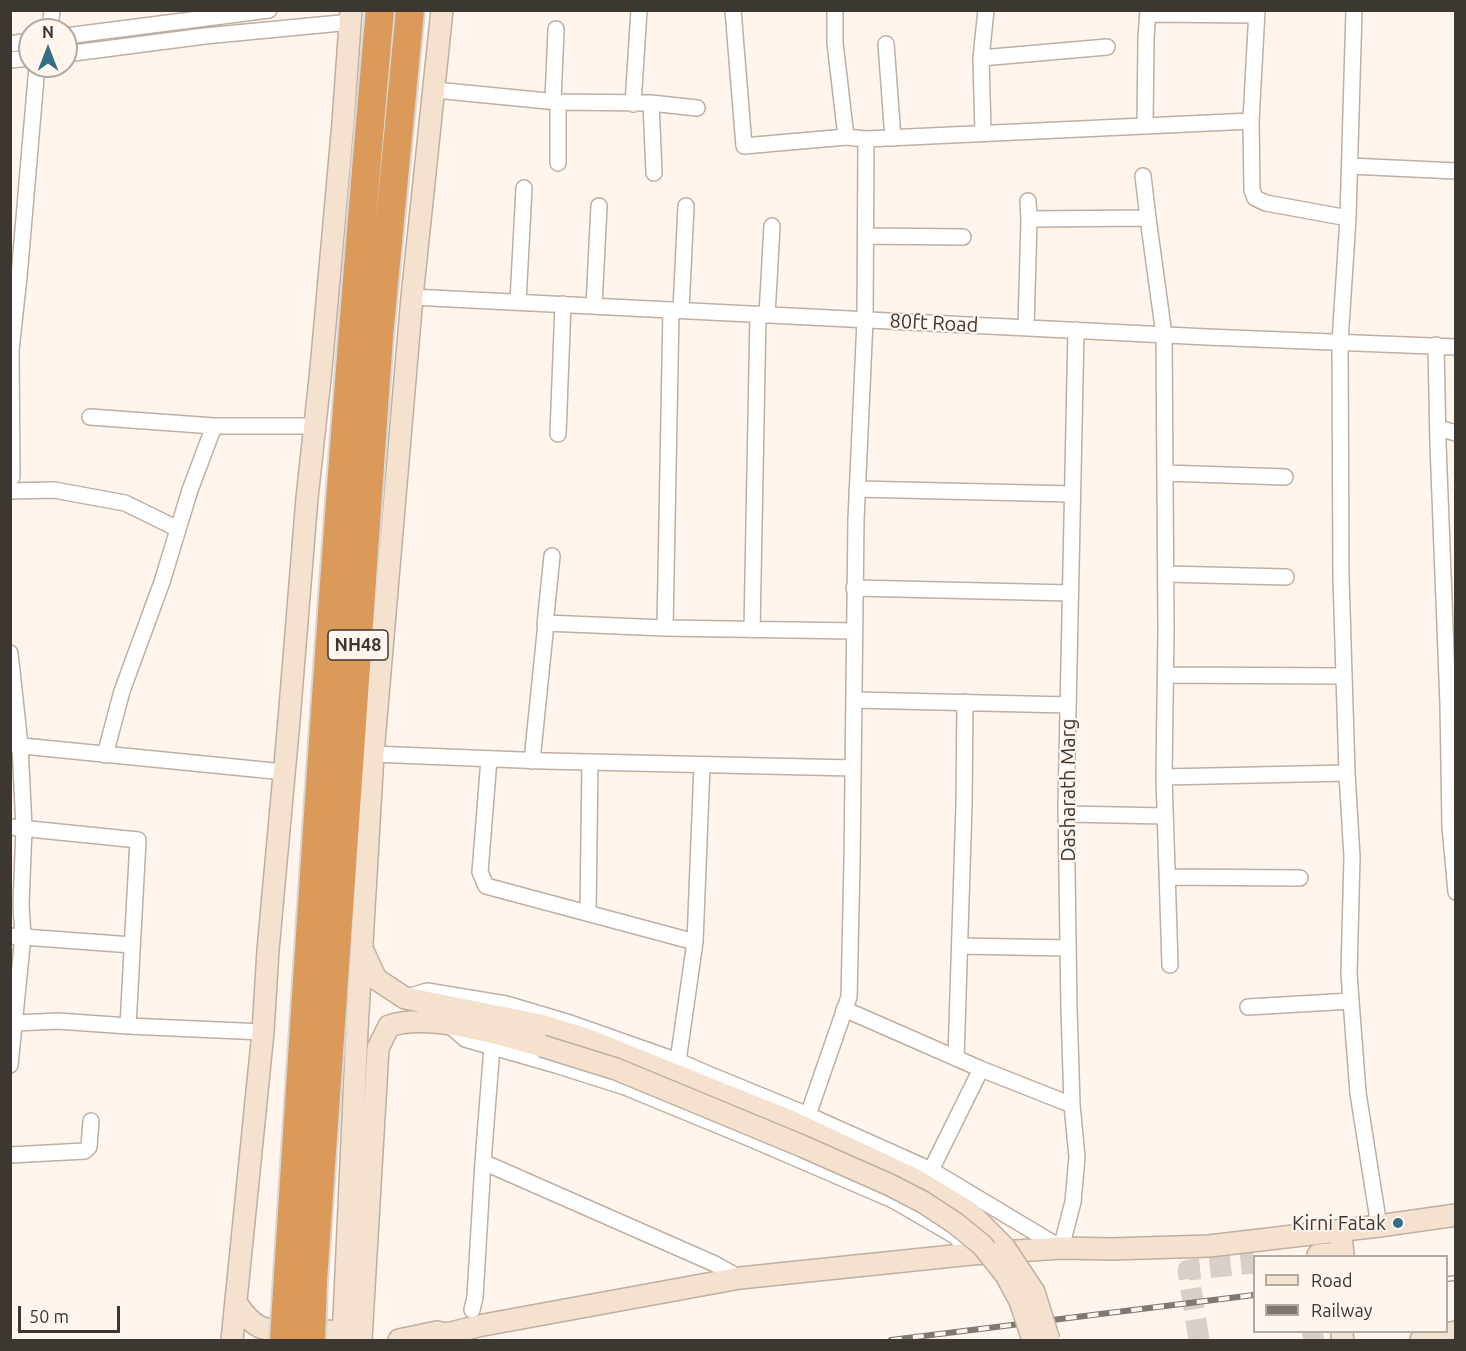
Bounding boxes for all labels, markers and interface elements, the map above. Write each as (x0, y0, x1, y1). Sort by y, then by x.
north arrow (18, 18, 78, 78)
text: N (42, 23, 54, 41)
street label: 80ft Road (889, 309, 979, 337)
road number: NH48 (328, 630, 388, 660)
street label: Dasharath Marg (1056, 718, 1080, 862)
place label: Kirni Fatak (1292, 1211, 1386, 1235)
marker: Kirni Fatak (1391, 1216, 1405, 1230)
legend (1253, 1255, 1448, 1333)
text: Road (1311, 1270, 1353, 1290)
scale bar (21, 1294, 123, 1332)
text: Railway (1311, 1300, 1372, 1320)
text: 50 m (29, 1306, 69, 1326)

